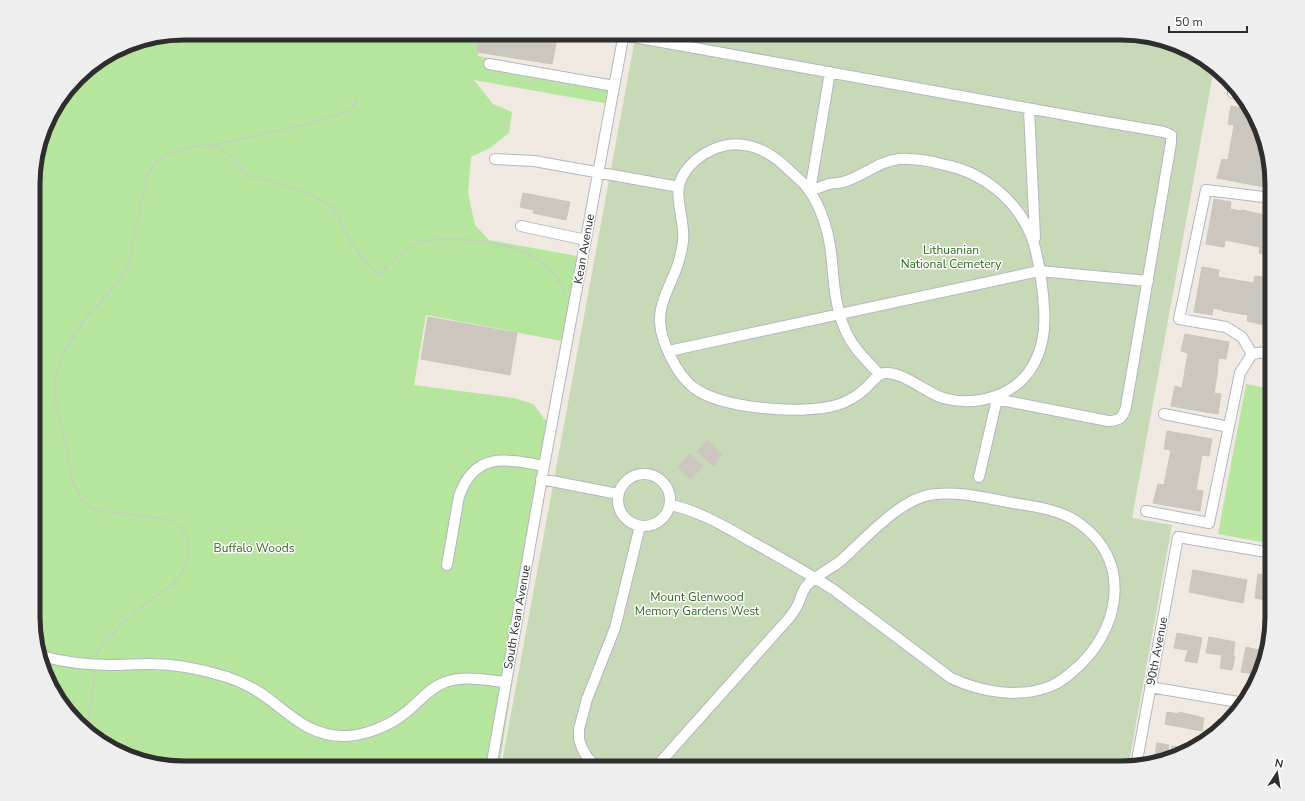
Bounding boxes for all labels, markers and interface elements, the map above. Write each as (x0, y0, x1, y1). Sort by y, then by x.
scale bar (1169, 8, 1247, 34)
text: 50 m (1175, 14, 1203, 30)
street label: Kean Avenue (570, 213, 598, 285)
park label: Lithuanian National Cemetery (901, 242, 1002, 272)
park label: Buffalo Woods (214, 540, 295, 556)
street label: South Kean Avenue (500, 564, 534, 670)
park label: Mount Glenwood Memory Gardens West (635, 589, 760, 619)
street label: 90th Avenue (1143, 615, 1171, 687)
north arrow (1257, 753, 1297, 793)
text: N (1273, 756, 1285, 772)

